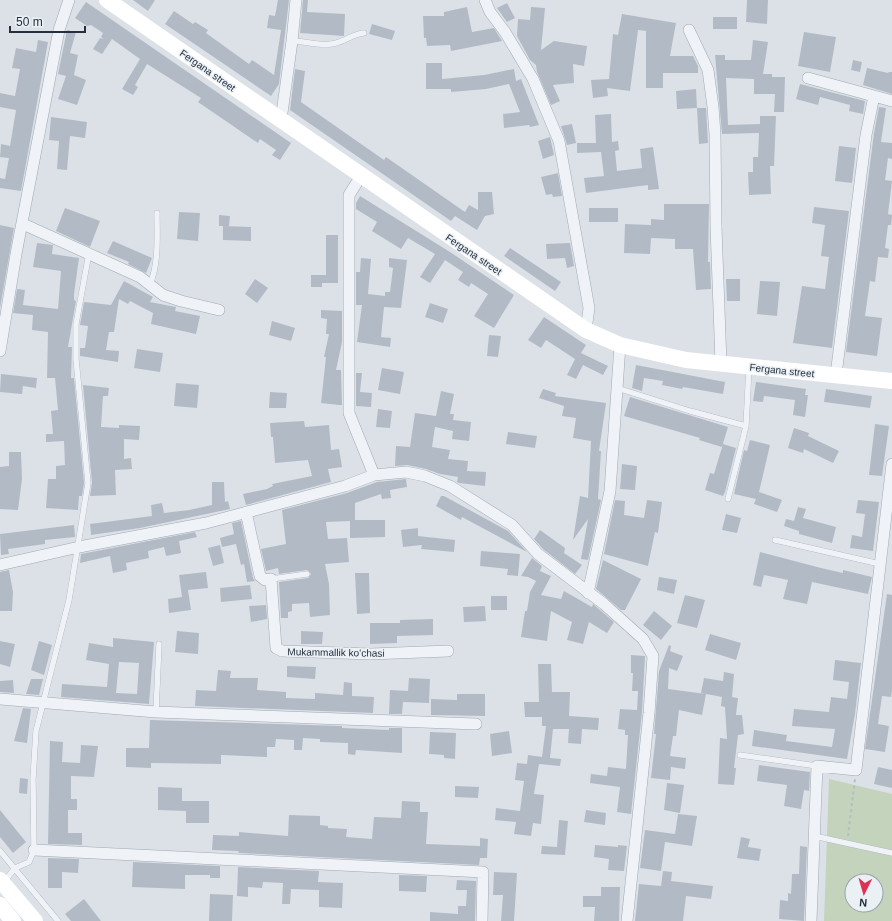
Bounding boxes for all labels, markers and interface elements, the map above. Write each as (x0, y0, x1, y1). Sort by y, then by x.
scale bar (10, 8, 85, 34)
text: 50 m (16, 15, 43, 29)
street label: Fergana street (178, 47, 238, 94)
street label: Fergana street (444, 232, 504, 277)
street label: Fergana street (749, 362, 815, 379)
street label: Mukammallik koʻchasi (287, 646, 385, 659)
north arrow (844, 873, 884, 913)
text: N (859, 897, 868, 909)

